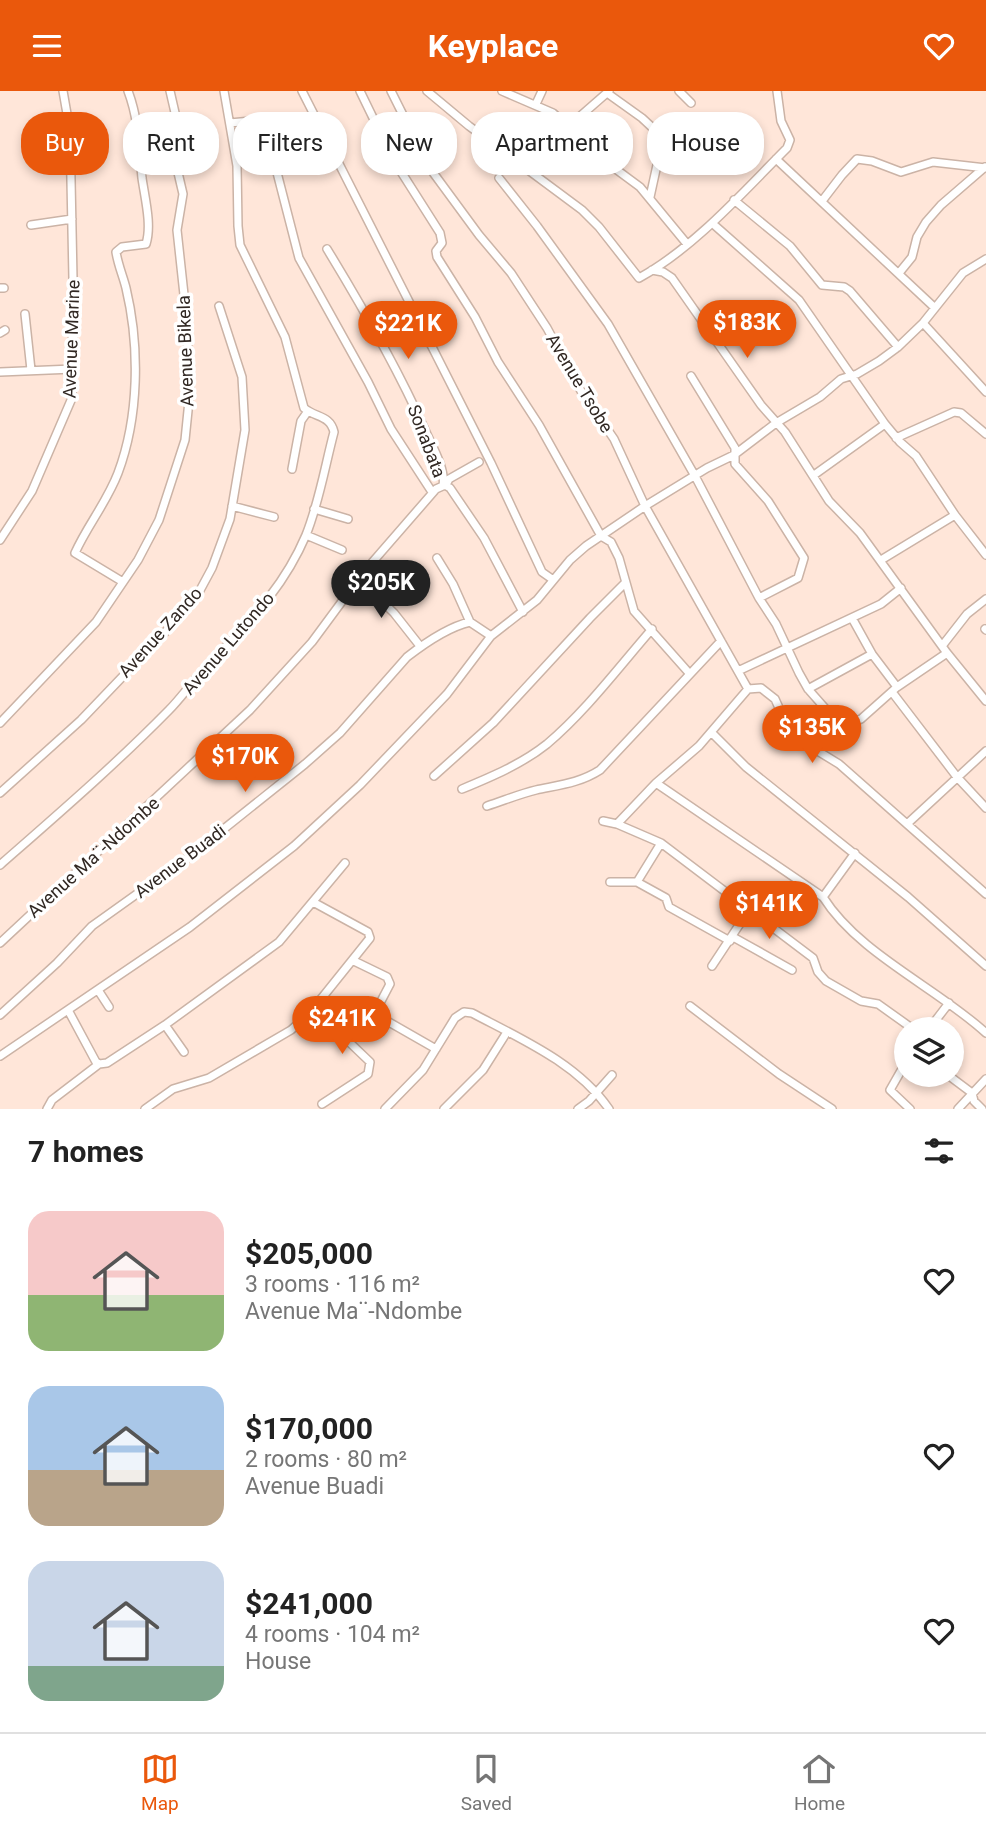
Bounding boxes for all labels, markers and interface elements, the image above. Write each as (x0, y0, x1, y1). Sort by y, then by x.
icon: menu (28, 27, 66, 65)
text: Keyplace (428, 27, 558, 65)
icon: heart (920, 27, 958, 65)
chip: Buy (21, 112, 109, 175)
chip: Rent (123, 112, 219, 175)
chip: Filters (233, 112, 347, 175)
chip: New (361, 112, 457, 175)
chip: Apartment (471, 112, 633, 175)
chip: House (647, 112, 764, 175)
street label: Avenue Marine (58, 279, 84, 399)
street label: Avenue Bikela (173, 295, 197, 407)
pin: $221K (359, 301, 457, 361)
pin: $183K (698, 301, 796, 360)
text: $183K (713, 309, 781, 336)
text: $221K (374, 310, 442, 337)
street label: Avenue Tsobe (542, 330, 618, 436)
street label: Sonabata (404, 402, 450, 480)
pin: $205K (332, 561, 430, 620)
text: $205K (347, 569, 415, 596)
street label: Avenue Zando (114, 583, 206, 681)
street label: Avenue Lutondo (178, 587, 278, 699)
pin: $135K (763, 705, 861, 765)
text: $135K (778, 714, 846, 741)
pin: $170K (196, 735, 294, 794)
text: $170K (211, 743, 279, 770)
street label: Avenue Ma¨-Ndombe (23, 792, 163, 922)
street label: Avenue Buadi (130, 820, 230, 902)
pin: $141K (720, 881, 818, 941)
text: $141K (735, 890, 803, 917)
pin: $241K (293, 997, 391, 1056)
text: $241K (308, 1005, 376, 1032)
map controls (894, 1017, 964, 1087)
button: layers (894, 1017, 964, 1087)
icon: filters (920, 1132, 958, 1170)
text: 7 homes (28, 1134, 144, 1169)
text: $205,000 (245, 1236, 373, 1271)
icon: home (84, 1239, 168, 1323)
icon: heart (920, 1262, 958, 1300)
text: 3 rooms · 116 m² (245, 1271, 420, 1298)
text: Avenue Ma¨-Ndombe (245, 1298, 462, 1325)
text: $170,000 (245, 1411, 373, 1446)
icon: home (84, 1414, 168, 1498)
icon: heart (920, 1437, 958, 1475)
text: 2 rooms · 80 m² (245, 1446, 407, 1473)
text: Avenue Buadi (245, 1473, 384, 1500)
text: $241,000 (245, 1586, 373, 1621)
icon: home (84, 1589, 168, 1673)
icon: heart (920, 1612, 958, 1650)
text: 4 rooms · 104 m² (245, 1621, 420, 1648)
text: House (245, 1648, 311, 1675)
tab: Map (141, 1750, 179, 1815)
tab: Saved (461, 1750, 512, 1815)
tab: Home (794, 1750, 845, 1815)

